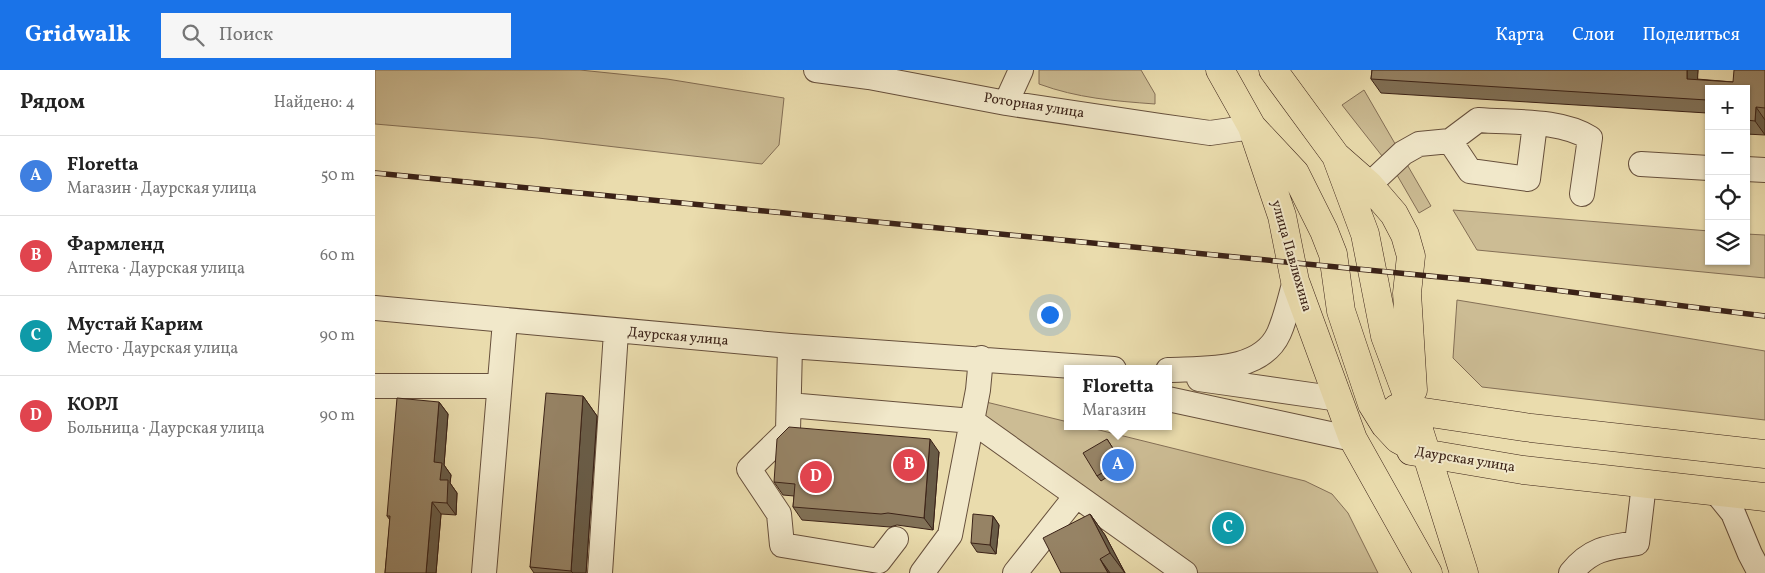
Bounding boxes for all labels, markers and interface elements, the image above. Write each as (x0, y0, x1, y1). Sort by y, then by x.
search box (161, 13, 511, 58)
text: Gridwalk (25, 18, 131, 52)
icon: search (179, 21, 207, 49)
text: Поиск (219, 22, 273, 48)
text: Карта (1496, 23, 1544, 48)
text: Слои (1572, 23, 1614, 48)
text: Поделиться (1642, 23, 1740, 48)
map controls (1705, 85, 1750, 265)
button: + (1705, 85, 1750, 130)
text: Рядом (20, 88, 85, 117)
street label: Роторная улица (982, 89, 1086, 123)
text: Найдено: 4 (274, 92, 355, 114)
button: − (1705, 130, 1750, 175)
text: Floretta (67, 152, 139, 178)
text: A (30, 165, 42, 187)
text: 50 m (321, 165, 355, 187)
button: locate (1705, 175, 1750, 220)
text: Магазин · Даурская улица (67, 178, 257, 200)
street label: улица Павлюхина (1266, 198, 1316, 314)
button: layers (1705, 220, 1750, 265)
text: Фармленд (67, 232, 165, 258)
text: B (31, 245, 41, 267)
text: 60 m (320, 245, 355, 267)
text: Аптека · Даурская улица (67, 258, 245, 280)
your location (1037, 302, 1063, 328)
text: Мустай Карим (67, 312, 203, 338)
street label: Даурская улица (627, 323, 729, 351)
text: C (31, 325, 41, 347)
text: 90 m (319, 325, 355, 347)
text: Место · Даурская улица (67, 338, 238, 360)
popup (1064, 365, 1172, 430)
text: Floretta (1082, 374, 1154, 400)
text: КОРЛ (67, 392, 119, 418)
text: Магазин (1082, 400, 1146, 422)
text: D (30, 405, 42, 427)
text: 90 m (319, 405, 355, 427)
text: Больница · Даурская улица (67, 418, 265, 440)
street label: Даурская улица (1413, 443, 1517, 477)
pin: B (893, 446, 925, 484)
pin: A (1102, 446, 1134, 484)
pin: D (800, 458, 832, 496)
pin: C (1212, 509, 1244, 547)

